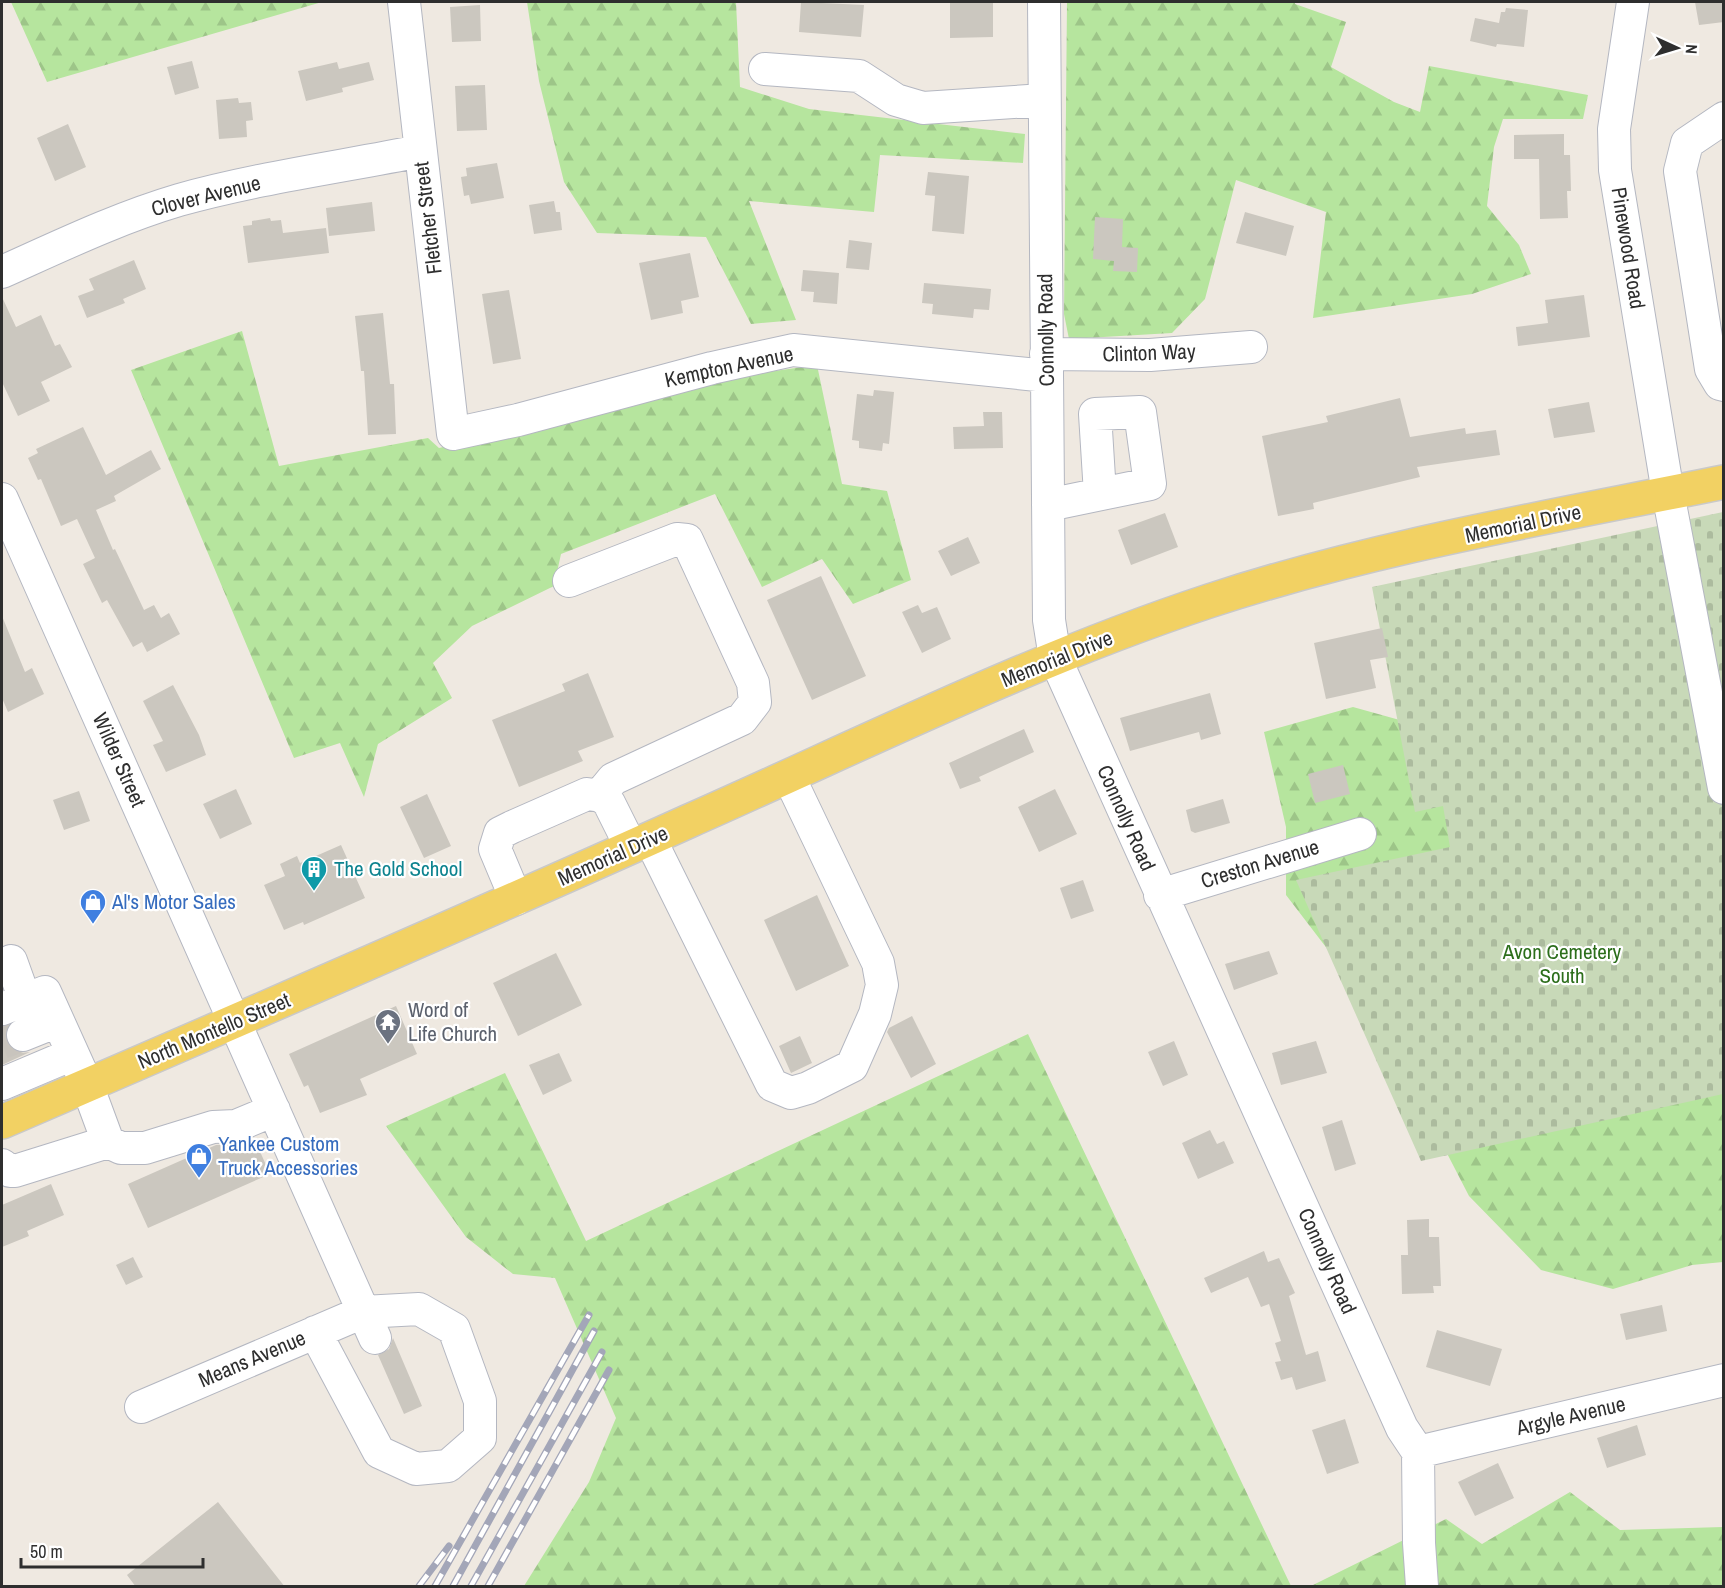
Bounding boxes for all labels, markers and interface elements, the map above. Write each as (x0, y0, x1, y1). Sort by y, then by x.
north arrow (1647, 18, 1707, 78)
text: N (1681, 44, 1703, 55)
street label: Fletcher Street (406, 160, 449, 276)
street label: Clover Avenue (148, 168, 264, 223)
street label: Pinewood Road (1605, 185, 1652, 311)
street label: Connolly Road (1030, 273, 1061, 387)
street label: Clinton Way (1102, 336, 1196, 369)
street label: Kempton Avenue (662, 339, 796, 394)
street label: Memorial Drive (1462, 497, 1583, 550)
street label: Memorial Drive (997, 623, 1117, 694)
street label: Wilder Street (86, 708, 153, 812)
street label: Connolly Road (1090, 760, 1163, 875)
street label: Memorial Drive (553, 818, 672, 893)
street label: Creston Avenue (1197, 832, 1323, 895)
building icon: The Gold School (299, 854, 329, 892)
place label: The Gold School (334, 854, 462, 883)
shop icon: Al's Motor Sales (78, 887, 108, 925)
place label: Al's Motor Sales (111, 887, 236, 916)
park label: Avon Cemetery South (1502, 937, 1622, 990)
street label: North Montello Street (133, 985, 295, 1076)
place label: Word of Life Church (408, 995, 497, 1048)
temple icon: Word of Life Church (373, 1007, 403, 1045)
place label: Yankee Custom Truck Accessories (218, 1129, 358, 1182)
shop icon: Yankee Custom Truck Accessories (184, 1141, 214, 1179)
street label: Connolly Road (1291, 1203, 1364, 1318)
street label: Means Avenue (194, 1323, 310, 1394)
street label: Argyle Avenue (1513, 1389, 1628, 1442)
scale bar (21, 1531, 202, 1569)
text: 50 m (30, 1539, 63, 1564)

